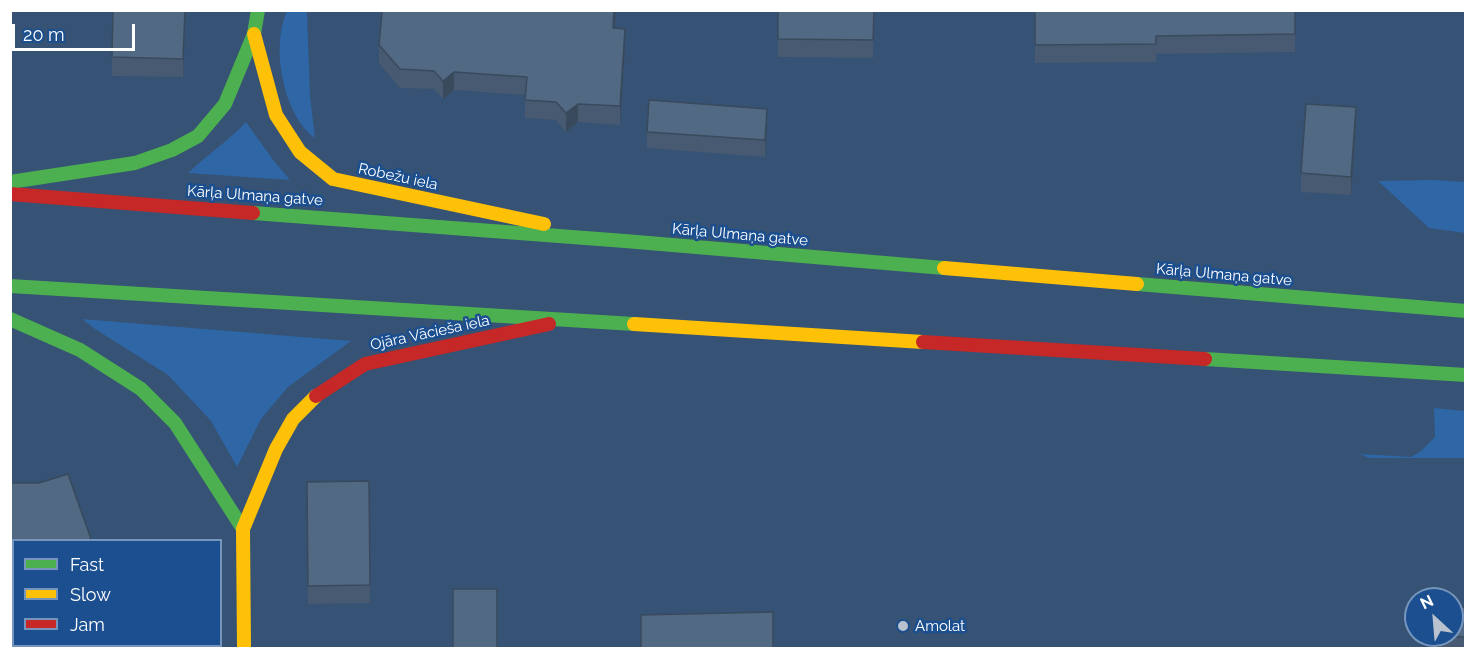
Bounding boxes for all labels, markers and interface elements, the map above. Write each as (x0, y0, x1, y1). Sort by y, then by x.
scale bar (15, 12, 138, 50)
text: 20 m (23, 24, 65, 45)
street label: Robežu iela (357, 160, 439, 194)
street label: Kārļa Ulmaņa gatve (186, 182, 324, 210)
street label: Kārļa Ulmaņa gatve (671, 220, 809, 250)
street label: Kārļa Ulmaņa gatve (1155, 260, 1293, 290)
street label: Ojāra Vācieša iela (369, 312, 491, 354)
legend (12, 539, 222, 647)
text: Fast (70, 554, 104, 575)
text: Slow (70, 584, 111, 605)
north arrow (1404, 587, 1464, 647)
text: N (1417, 591, 1436, 613)
text: Jam (70, 614, 105, 635)
place label: Amolat (915, 617, 965, 635)
marker: Amolat (896, 619, 910, 633)

